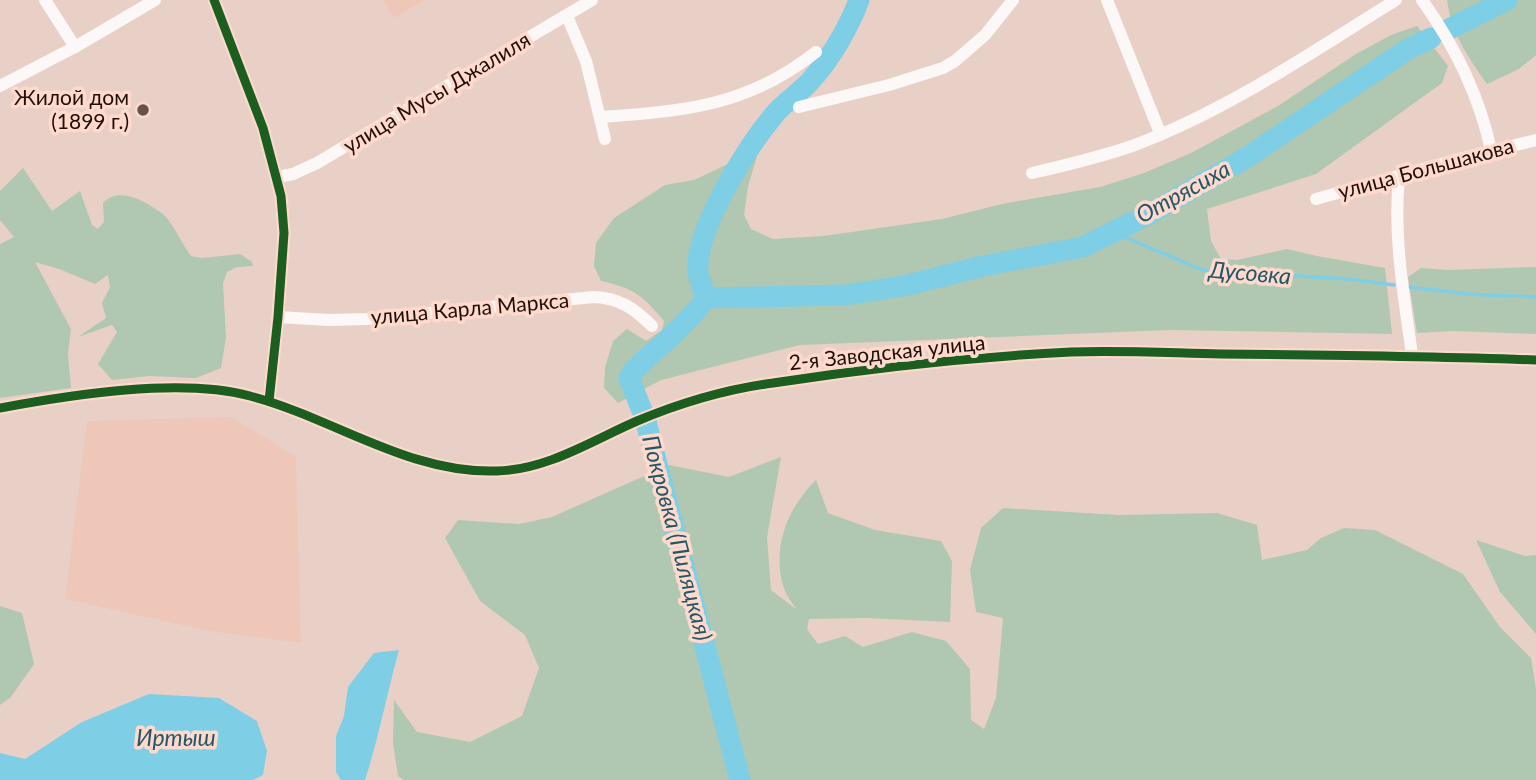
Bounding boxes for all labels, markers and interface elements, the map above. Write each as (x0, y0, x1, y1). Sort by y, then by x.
street label: улица Мусы Джалиля (338, 26, 534, 157)
place label: Жилой дом (1899 г.) (14, 84, 129, 133)
marker: Жилой дом (1899 г.) (135, 102, 151, 118)
street label: улица Большакова (1335, 132, 1516, 203)
water label: Отрясиха (1131, 154, 1234, 228)
water label: Дусовка (1206, 254, 1292, 290)
street label: улица Карла Маркса (370, 286, 570, 329)
street label: 2-я Заводская улица (787, 329, 986, 374)
water label: Покровка (Пиляцкая) (637, 432, 719, 644)
water label: Иртыш (136, 723, 216, 751)

